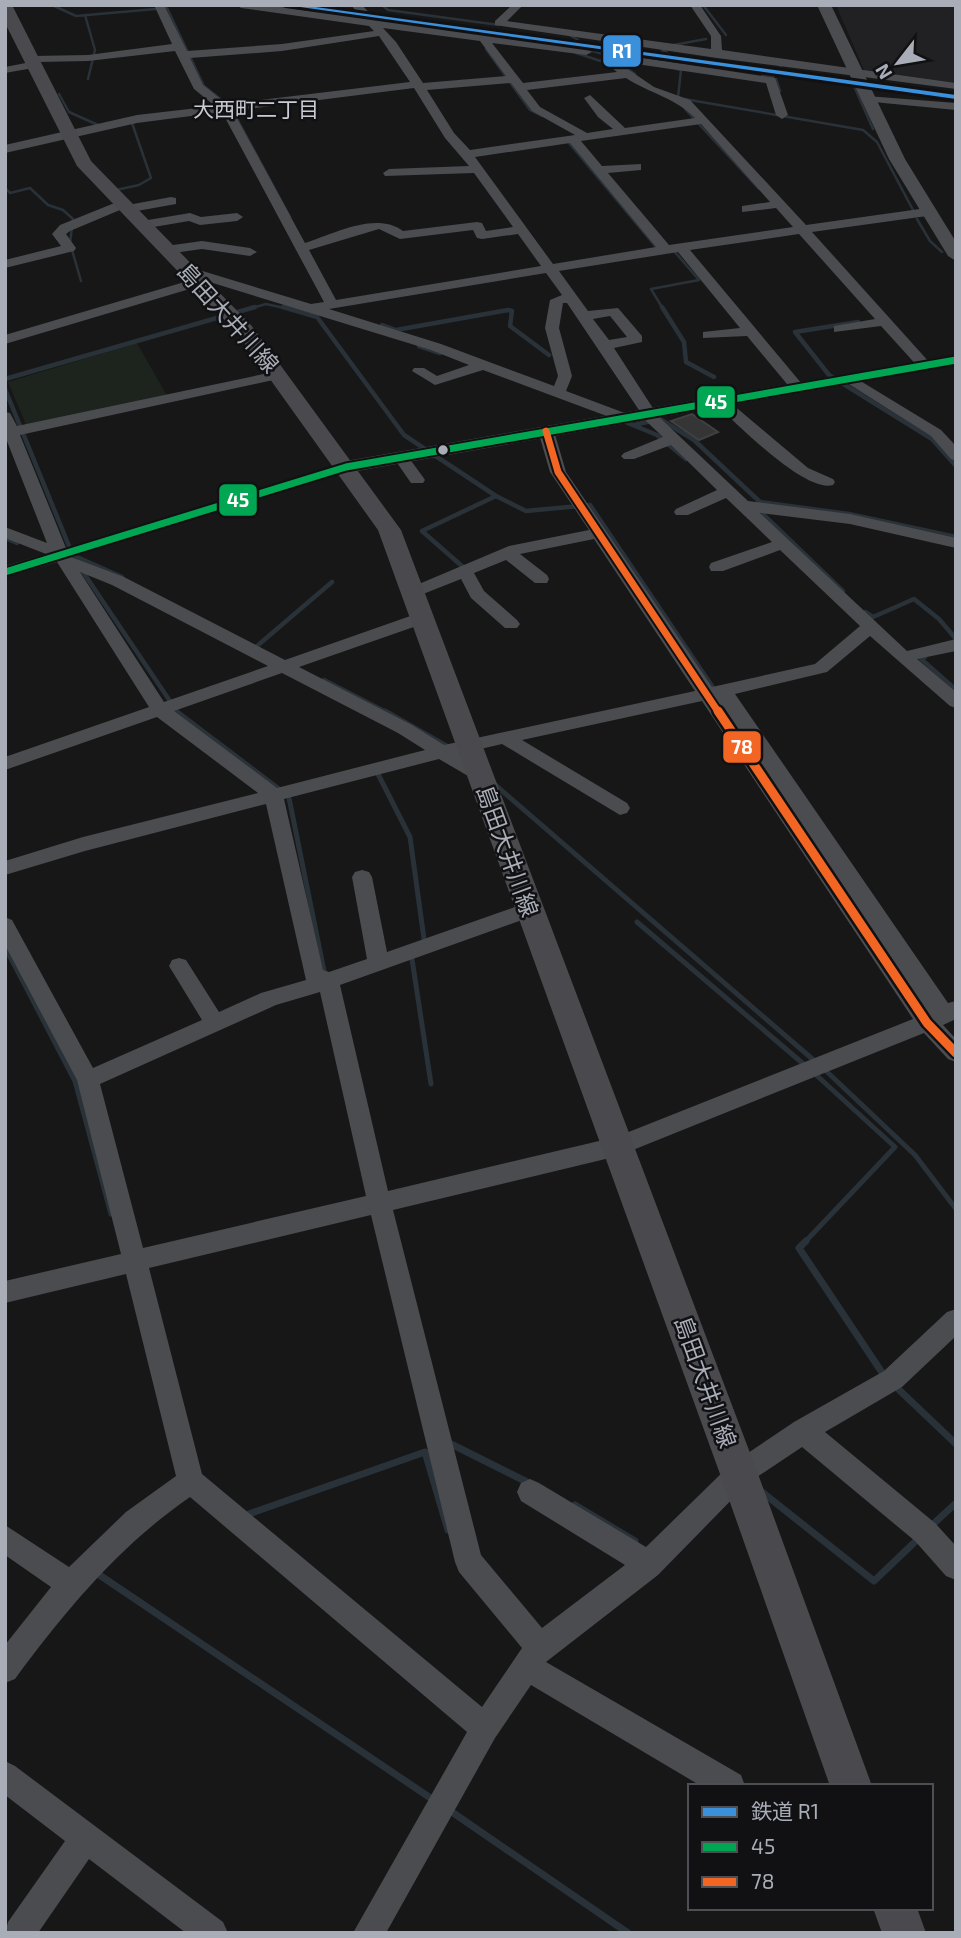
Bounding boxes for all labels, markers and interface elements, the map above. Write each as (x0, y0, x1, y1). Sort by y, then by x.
north arrow (863, 28, 933, 98)
line badge: R1 (602, 34, 642, 68)
text: R1 (612, 39, 632, 62)
text: N (870, 60, 896, 84)
district label: 大西町二丁目 (193, 96, 319, 121)
street label: 島田大井川線 (172, 257, 285, 378)
line badge: 45 (696, 385, 736, 419)
text: 45 (705, 390, 727, 413)
unlabelled marker (436, 443, 450, 457)
line badge: 45 (218, 483, 258, 517)
text: 45 (227, 488, 249, 511)
line badge: 78 (722, 730, 762, 764)
text: 78 (731, 735, 753, 758)
street label: 島田大井川線 (471, 781, 545, 920)
street label: 島田大井川線 (669, 1312, 743, 1451)
legend (688, 1784, 933, 1910)
text: 鉄道 R1 (751, 1798, 819, 1823)
text: 45 (751, 1833, 775, 1858)
text: 78 (751, 1868, 775, 1893)

